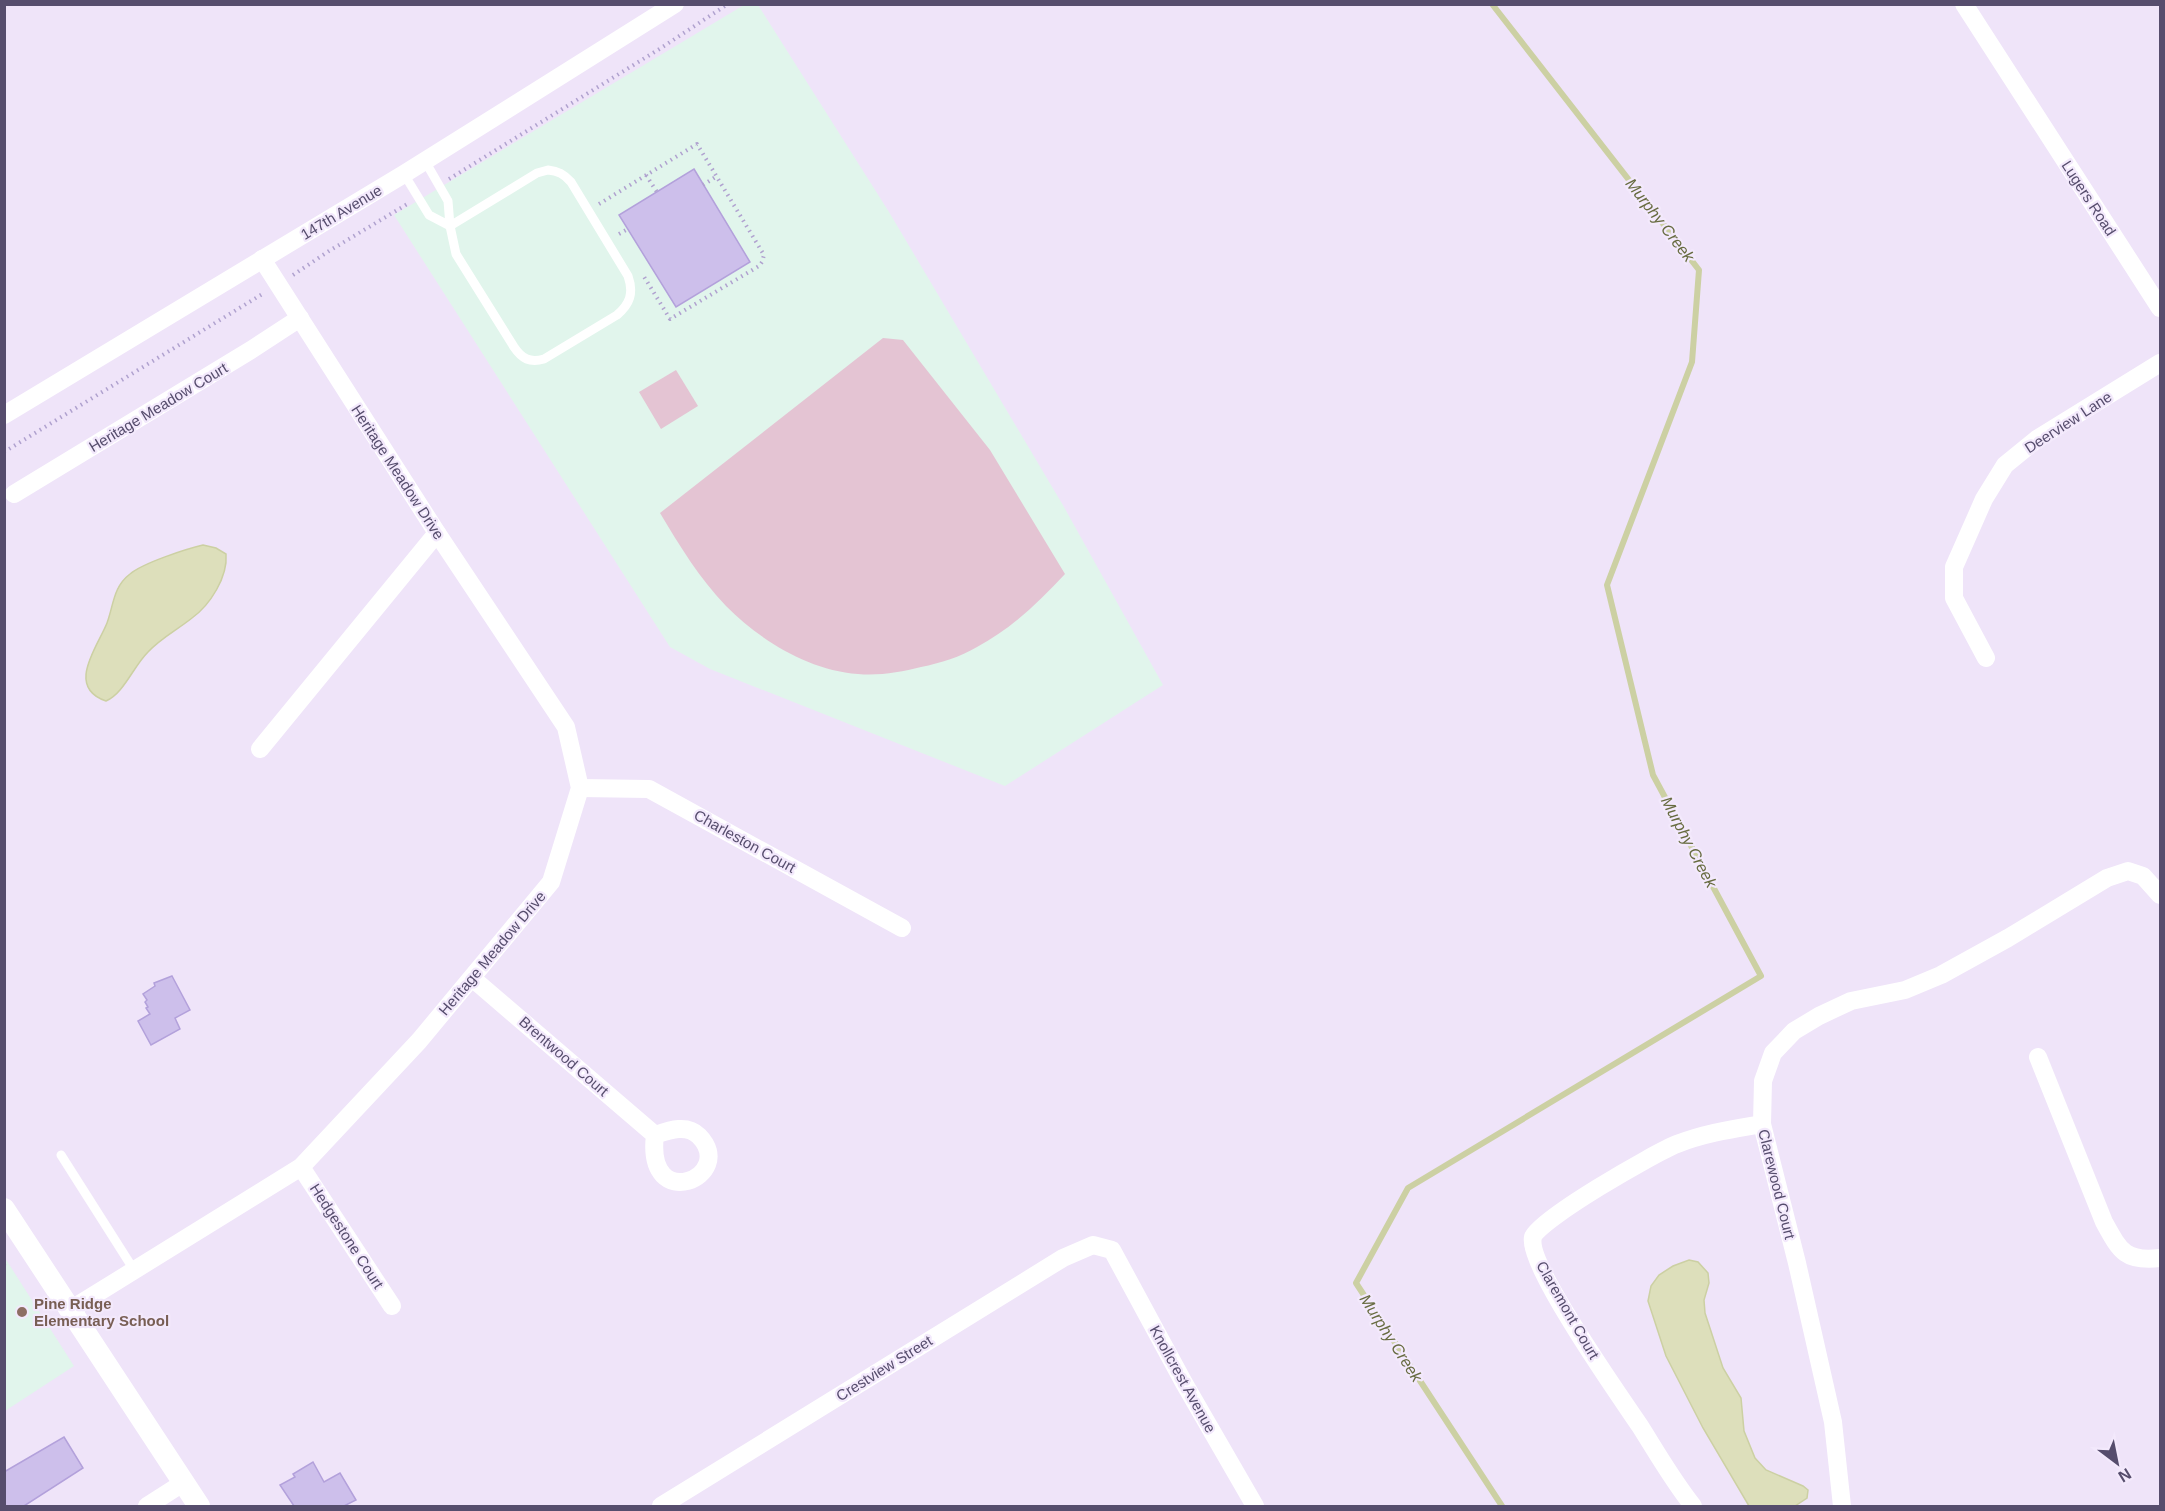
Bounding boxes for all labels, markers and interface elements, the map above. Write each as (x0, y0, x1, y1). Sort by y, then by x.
street label: Lugers Road (2058, 157, 2120, 239)
water label: Murphy Creek (1622, 175, 1698, 266)
street label: 147th Avenue (297, 181, 385, 243)
street label: Heritage Meadow Court (86, 358, 231, 455)
street label: Deerview Lane (2021, 388, 2115, 456)
street label: Heritage Meadow Drive (348, 402, 448, 542)
water label: Murphy Creek (1658, 794, 1721, 891)
street label: Charleston Court (691, 806, 799, 876)
street label: Heritage Meadow Drive (435, 888, 549, 1018)
street label: Brentwood Court (516, 1013, 613, 1100)
street label: Clarewood Court (1755, 1127, 1799, 1241)
street label: Hedgestone Court (307, 1180, 388, 1292)
street label: Claremont Court (1533, 1258, 1603, 1363)
water label: Murphy Creek (1357, 1291, 1426, 1386)
place label: Pine Ridge Elementary School (34, 1295, 169, 1329)
marker: Pine Ridge Elementary School (15, 1305, 29, 1319)
street label: Knollcrest Avenue (1147, 1322, 1219, 1436)
street label: Crestview Street (833, 1331, 936, 1404)
north arrow (2087, 1433, 2147, 1493)
text: N (2115, 1465, 2134, 1486)

